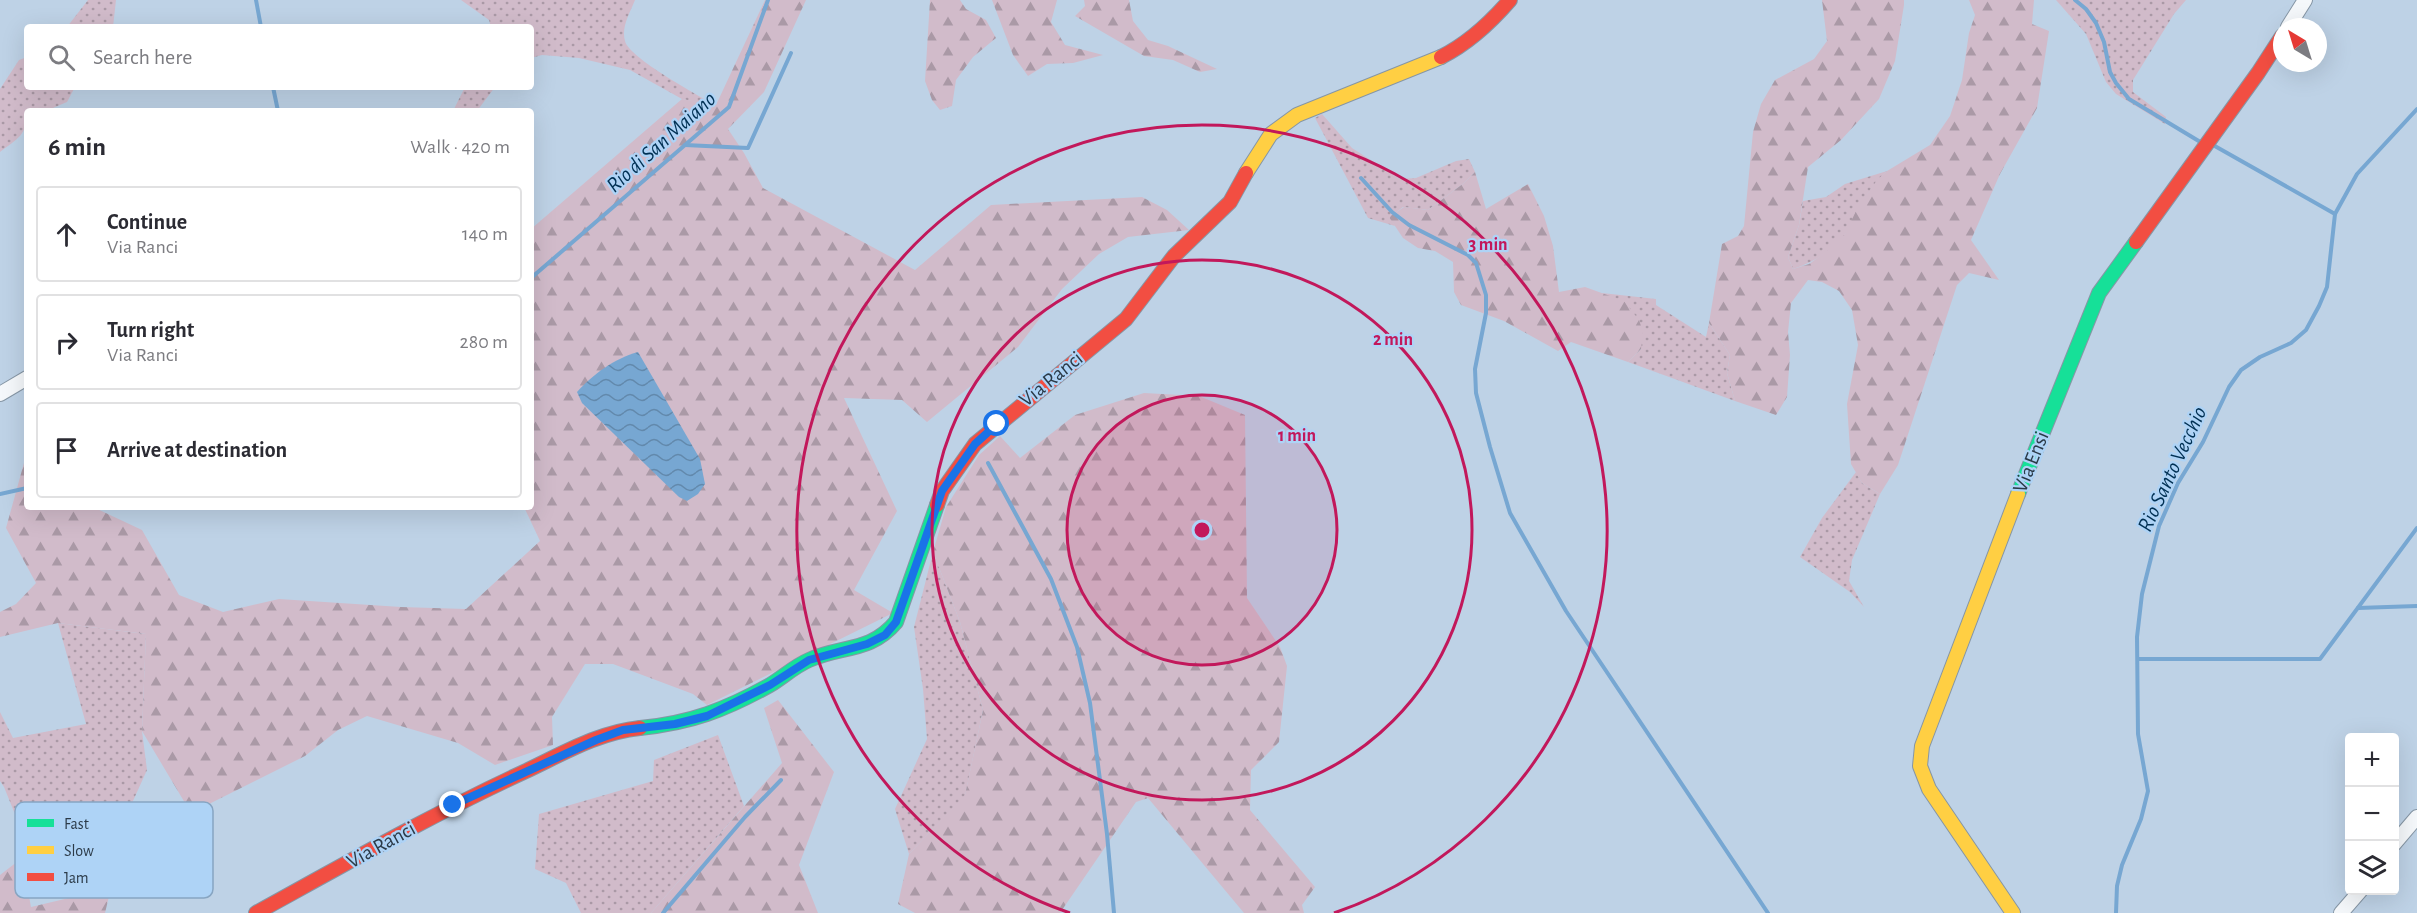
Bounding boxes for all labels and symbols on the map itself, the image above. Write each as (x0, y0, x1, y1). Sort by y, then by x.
north arrow (2273, 18, 2327, 72)
water label: Rio di San Maiano (602, 87, 720, 197)
text: 3 min (1468, 236, 1508, 254)
text: 2 min (1373, 331, 1413, 349)
street label: Via Ranci (1015, 347, 1087, 411)
water label: Rio Santo Vecchio (2133, 403, 2211, 535)
route start (983, 410, 1009, 436)
text: 1 min (1278, 427, 1316, 445)
street label: Via Ensi (2009, 429, 2053, 495)
centre of rings (1192, 520, 1212, 540)
route end (439, 791, 465, 817)
legend (15, 802, 213, 898)
text: Fast (64, 816, 89, 832)
street label: Via Ranci (343, 818, 419, 872)
text: Slow (64, 843, 94, 859)
text: Jam (64, 870, 89, 886)

